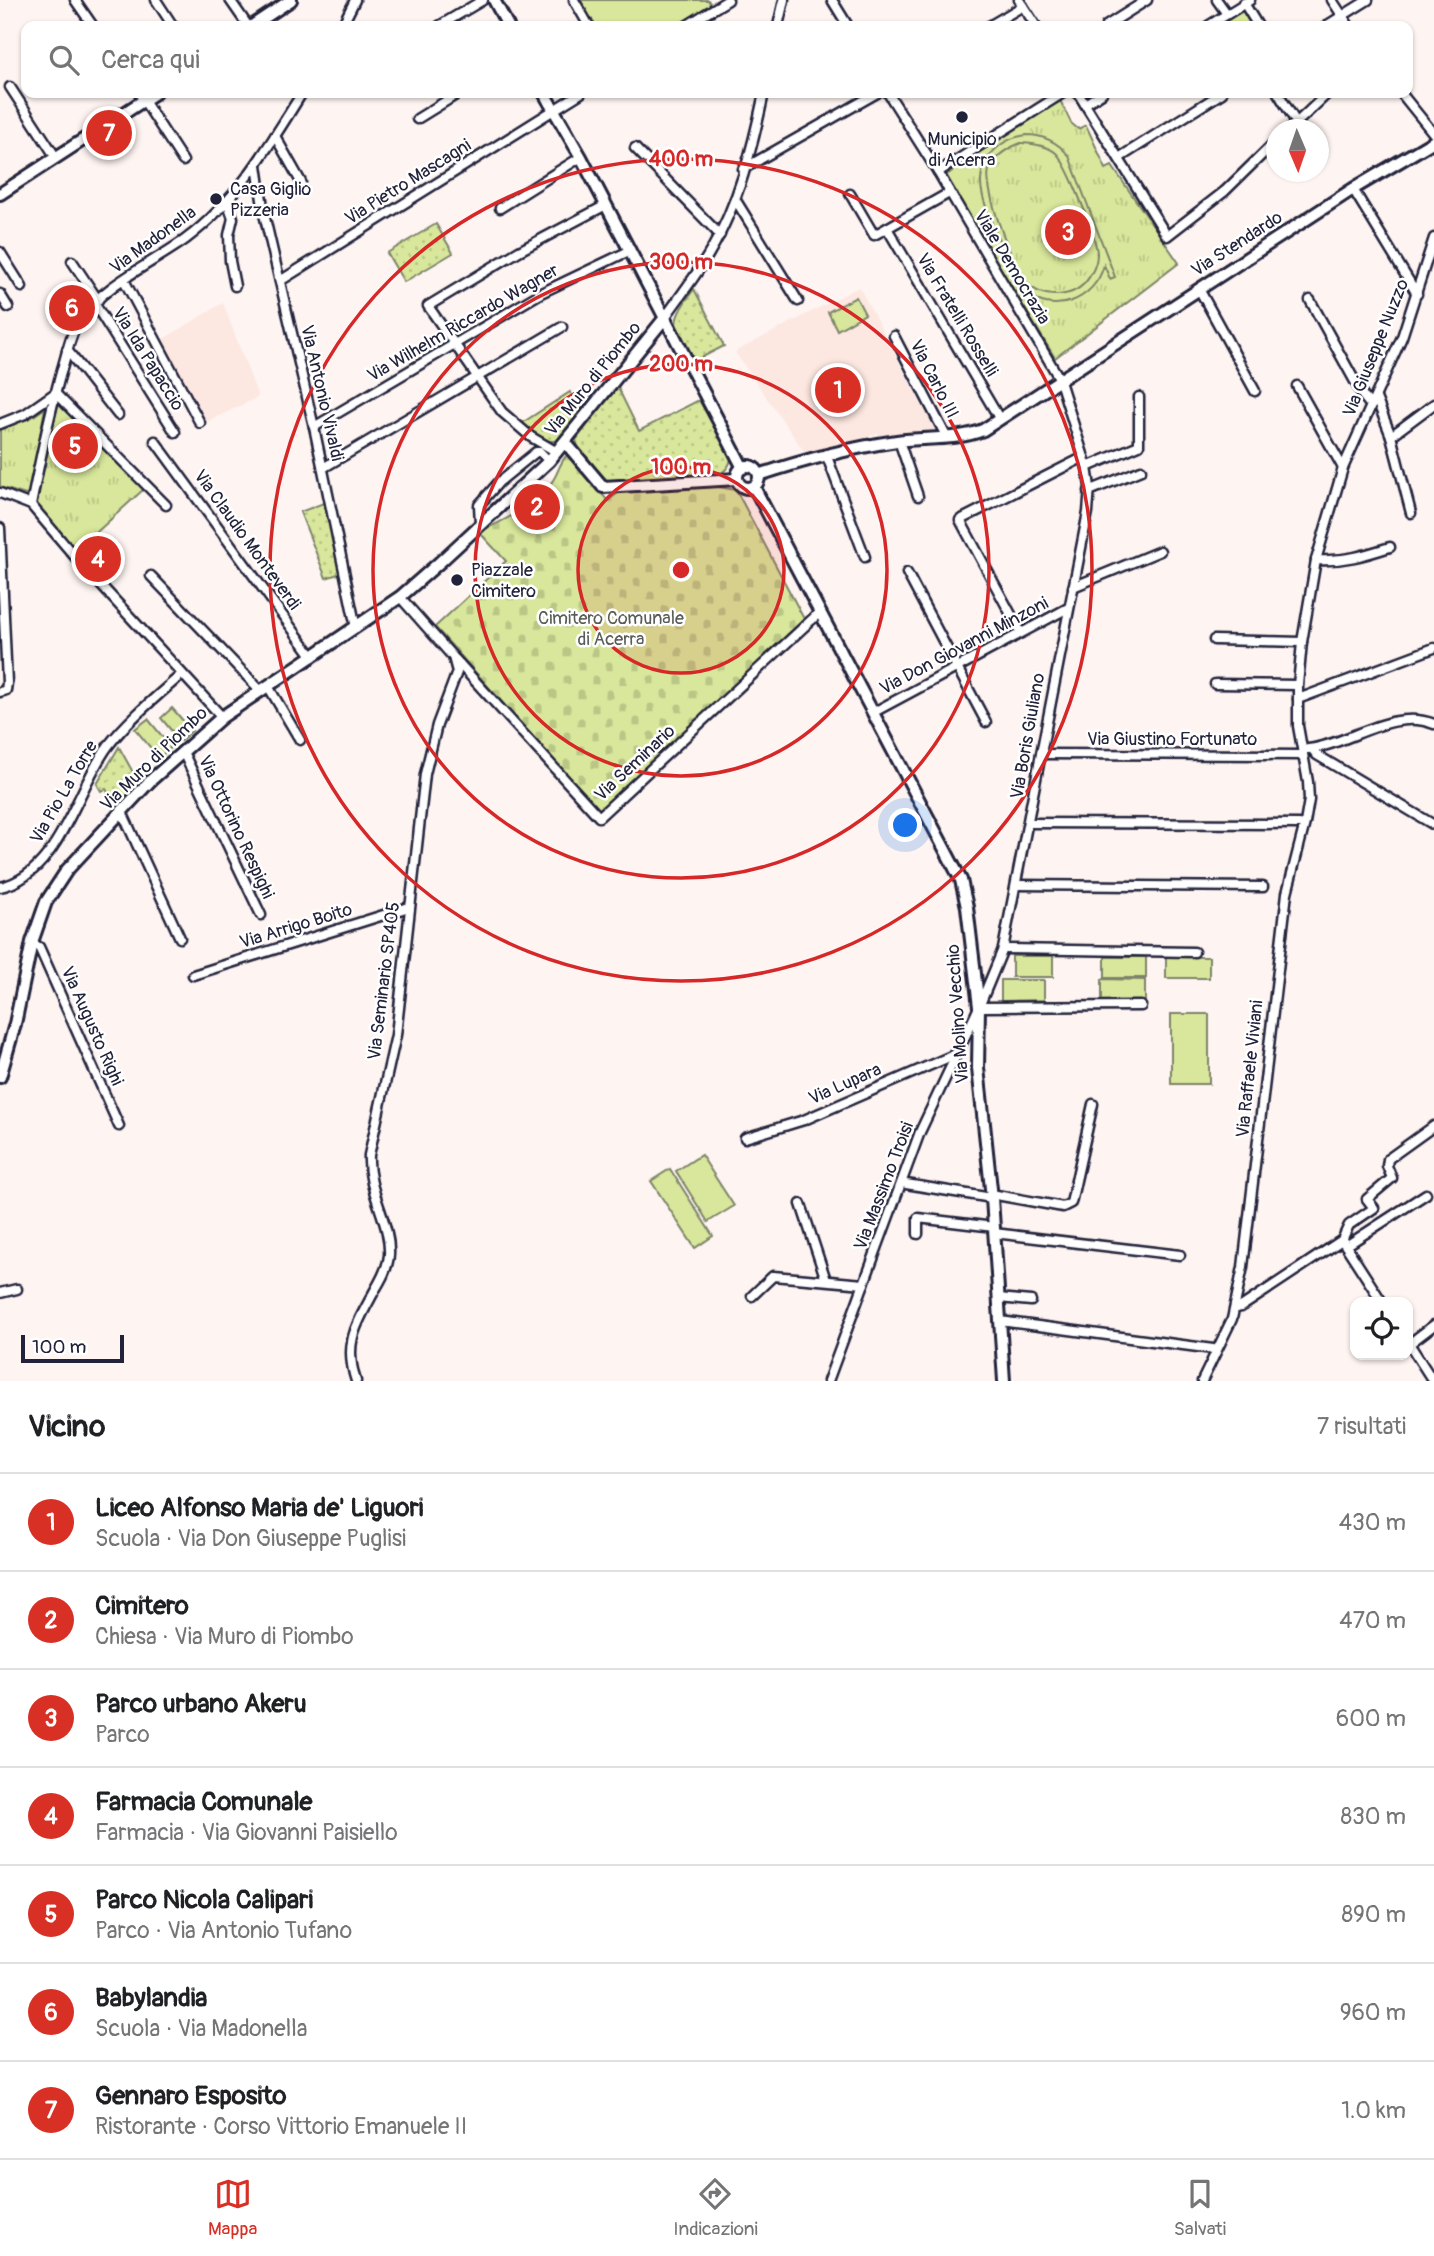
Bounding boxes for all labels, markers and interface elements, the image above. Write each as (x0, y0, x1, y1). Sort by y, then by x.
search box (21, 21, 1413, 98)
icon: search (45, 41, 83, 79)
text: Cerca qui (101, 44, 200, 76)
pin: 7 (86, 107, 132, 159)
marker: Municipio di Acerra (954, 109, 970, 125)
north arrow (1266, 119, 1329, 182)
place label: Municipio di Acerra (927, 128, 997, 172)
street label: Via Pietro Mascagni (341, 134, 475, 230)
text: 400 m (649, 146, 713, 173)
place label: Casa Giglio Pizzeria (230, 178, 311, 222)
marker: Casa Giglio Pizzeria (208, 191, 224, 207)
street label: Via Madonella (105, 201, 201, 279)
street label: Viale Democrazia (969, 205, 1055, 329)
pin: 3 (1045, 206, 1091, 258)
street label: Via Stendardo (1187, 206, 1287, 282)
text: 300 m (649, 249, 713, 276)
street label: Via Fratelli Rosselli (911, 249, 1003, 381)
street label: Via Wilhelm Riccardo Wagner (363, 258, 563, 387)
street label: Via Giuseppe Nuzzo (1338, 275, 1414, 420)
pin: 6 (49, 282, 95, 334)
street label: Via Ida Papaccio (107, 303, 189, 415)
street label: Via Muro di Piombo (540, 317, 646, 441)
street label: Via Antonio Vivaldi (295, 323, 349, 463)
street label: Via Carlo III (904, 336, 964, 422)
text: 200 m (649, 351, 713, 378)
pin: 1 (815, 364, 861, 416)
pin: 5 (52, 420, 98, 472)
text: 100 m (651, 454, 711, 481)
street label: Via Claudio Monteverdi (188, 465, 306, 615)
pin: 2 (514, 481, 560, 533)
pin: 4 (75, 533, 121, 585)
centre of rings (669, 558, 693, 582)
place label: Piazzale Cimitero (471, 559, 536, 603)
marker: Piazzale Cimitero (449, 572, 465, 588)
street label: Via Don Giovanni Minzoni (876, 592, 1052, 700)
park label: Cimitero Comunale di Acerra (538, 607, 684, 651)
street label: Via Boris Giuliano (1006, 671, 1050, 801)
street label: Via Muro di Piombo (95, 702, 213, 816)
street label: Via Seminario (590, 719, 680, 806)
street label: Via Giustino Fortunato (1087, 728, 1257, 751)
street label: Via Pio La Torre (25, 736, 103, 848)
street label: Via Ottorino Respighi (193, 752, 279, 902)
your location (888, 808, 922, 842)
street label: Via Arrigo Boito (237, 898, 355, 954)
street label: Via Seminario SP405 (363, 901, 405, 1061)
street label: Via Molino Vecchio (942, 943, 974, 1085)
street label: Via Augusto Righi (55, 963, 129, 1089)
street label: Via Raffaele Viviani (1231, 999, 1269, 1139)
street label: Via Lupara (805, 1058, 885, 1110)
street label: Via Massimo Troisi (849, 1119, 919, 1253)
map controls (1350, 1297, 1413, 1360)
button: locate (1350, 1297, 1413, 1360)
scale bar (21, 1332, 124, 1364)
text: 100 m (32, 1335, 86, 1359)
text: Vicino (28, 1408, 105, 1445)
text: 7 risultati (1317, 1412, 1406, 1441)
text: Liceo Alfonso Maria de' Liguori (95, 1492, 423, 1524)
text: 1 (47, 1508, 56, 1537)
text: 430 m (1339, 1508, 1406, 1537)
text: Scuola · Via Don Giuseppe Puglisi (95, 1524, 406, 1553)
text: Cimitero (95, 1590, 189, 1622)
text: 2 (45, 1606, 57, 1635)
text: 470 m (1339, 1606, 1406, 1635)
text: Chiesa · Via Muro di Piombo (95, 1622, 354, 1651)
text: Parco urbano Akeru (95, 1688, 307, 1720)
text: 3 (45, 1704, 57, 1733)
text: 600 m (1336, 1704, 1406, 1733)
text: Parco (95, 1720, 150, 1749)
text: Farmacia Comunale (95, 1786, 312, 1818)
text: 4 (44, 1802, 58, 1831)
text: 830 m (1340, 1802, 1406, 1831)
text: Farmacia · Via Giovanni Paisiello (95, 1818, 398, 1847)
text: Parco Nicola Calipari (95, 1884, 313, 1916)
text: 5 (45, 1900, 57, 1929)
text: 890 m (1341, 1900, 1406, 1929)
text: Parco · Via Antonio Tufano (95, 1916, 352, 1945)
text: Babylandia (95, 1982, 207, 2014)
text: 6 (44, 1998, 58, 2027)
text: 960 m (1340, 1998, 1406, 2027)
text: Scuola · Via Madonella (95, 2014, 307, 2043)
text: Gennaro Esposito (95, 2080, 287, 2112)
text: 7 (45, 2096, 57, 2125)
text: 1.0 km (1341, 2096, 1406, 2125)
text: Ristorante · Corso Vittorio Emanuele II (95, 2112, 467, 2141)
tab: Mappa (208, 2175, 257, 2241)
tab: Indicazioni (673, 2175, 758, 2241)
tab: Salvati (1174, 2175, 1226, 2241)

